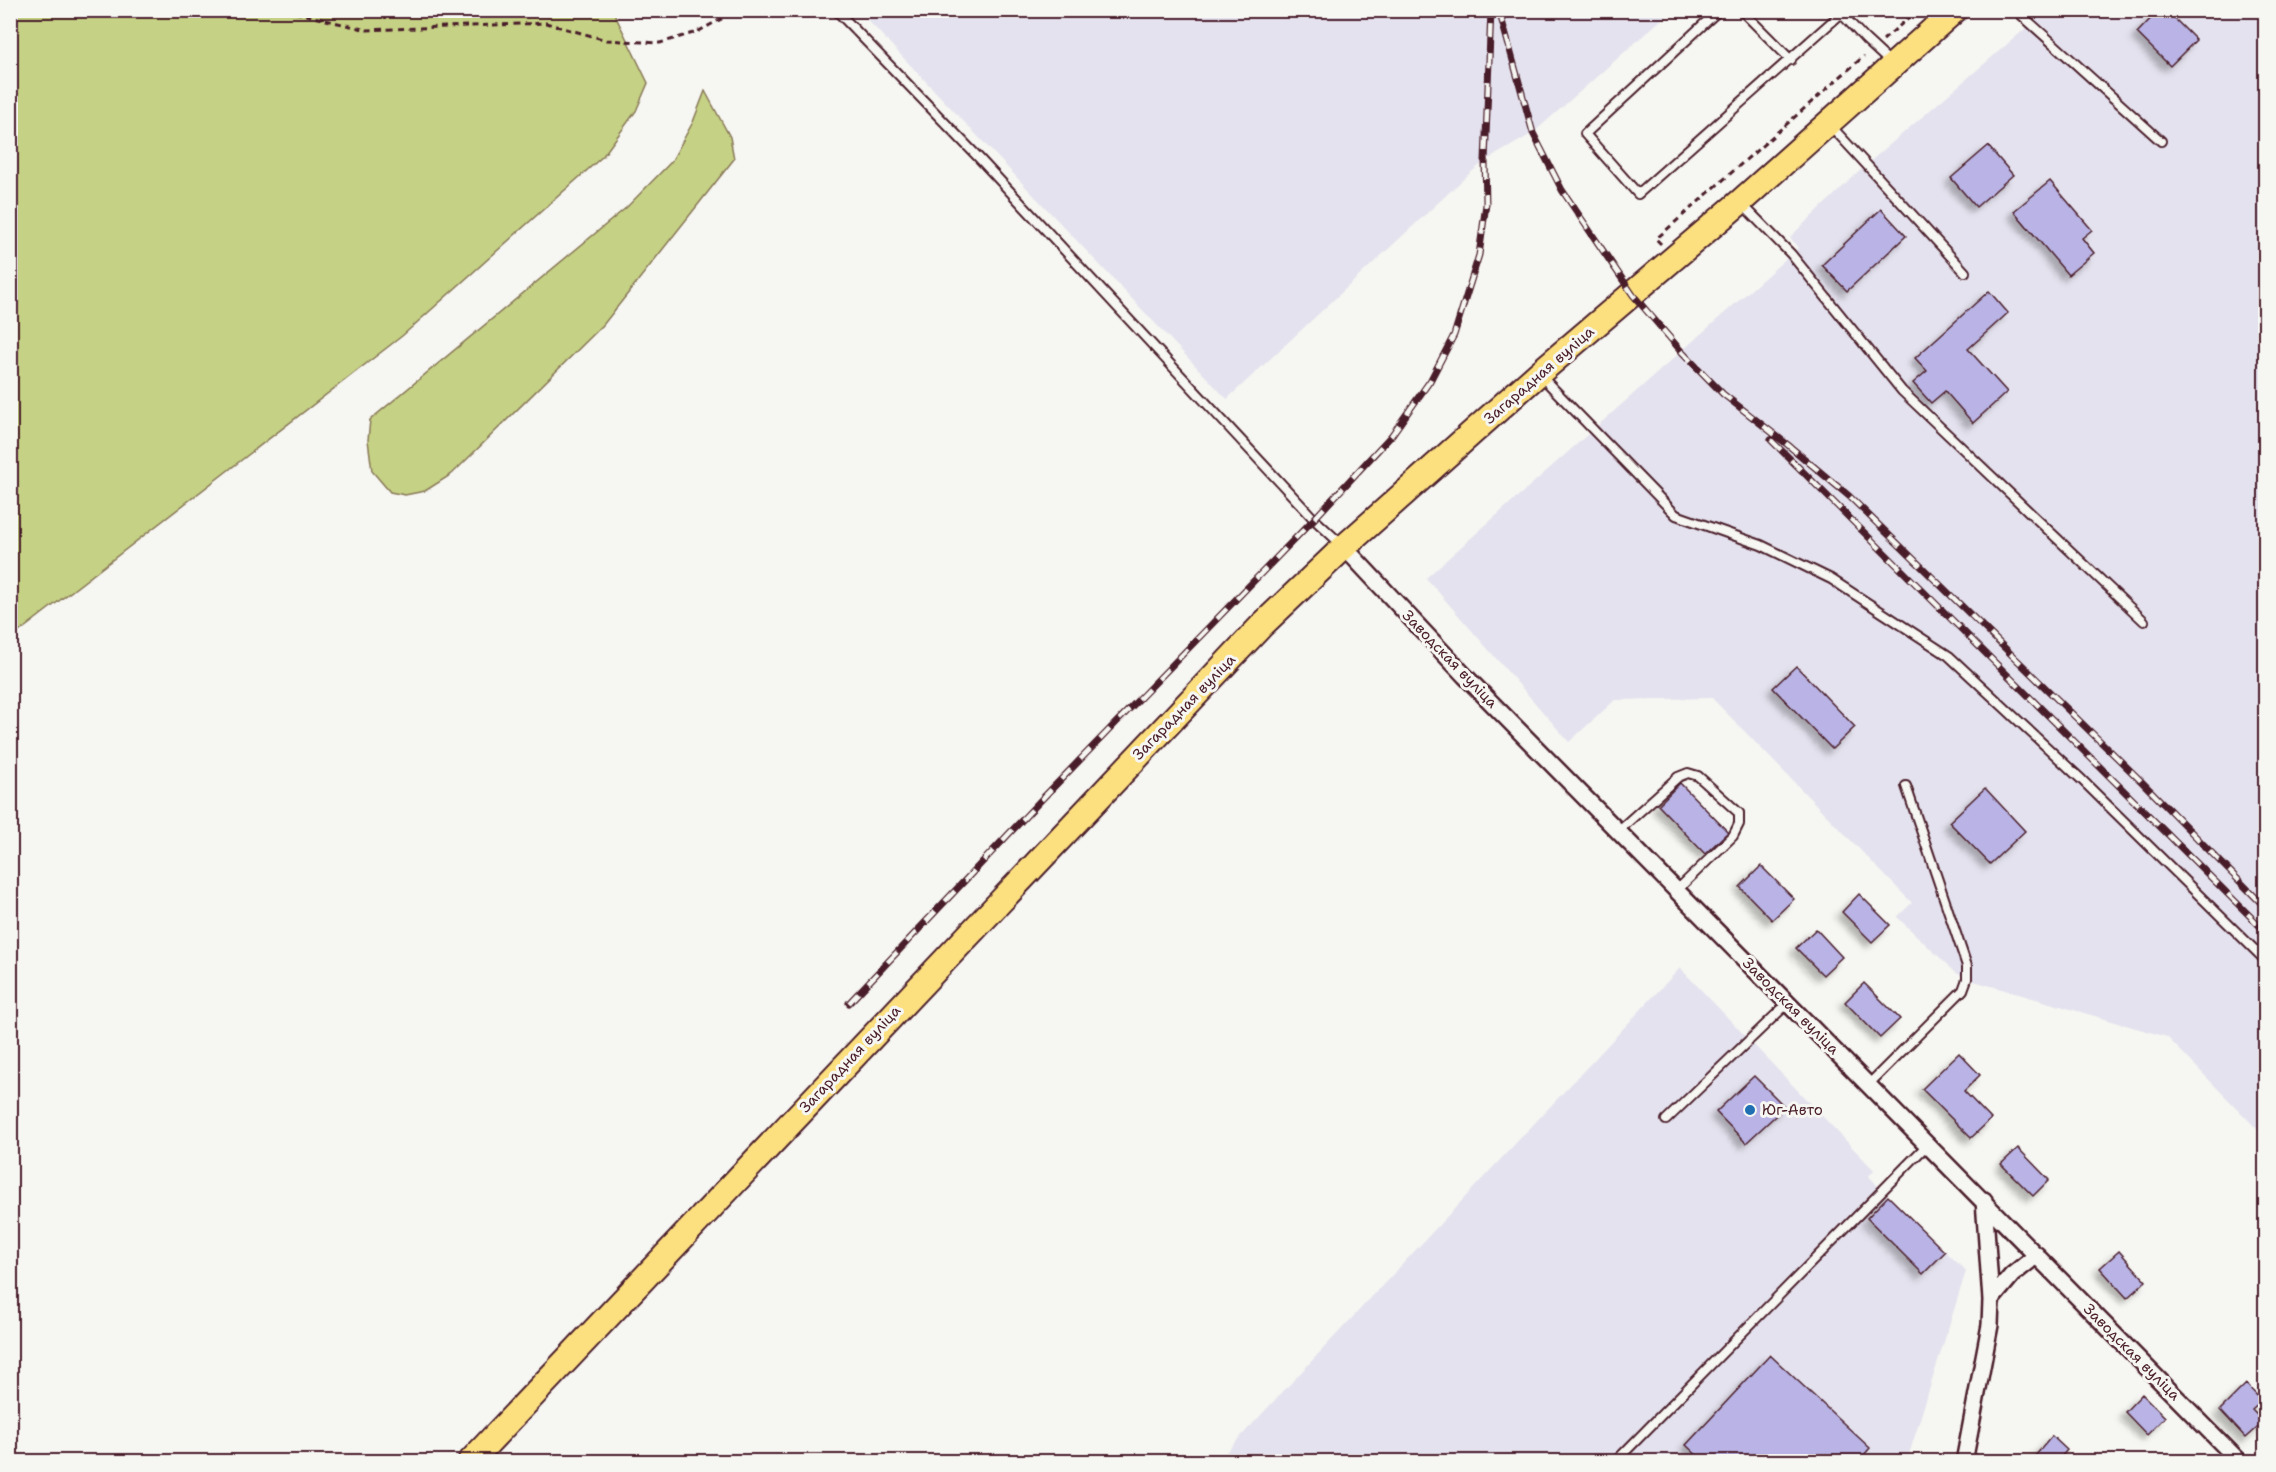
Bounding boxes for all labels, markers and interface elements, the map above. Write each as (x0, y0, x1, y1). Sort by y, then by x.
street label: Загарадная вуліца (1480, 321, 1599, 428)
street label: Заводская вуліца (1398, 606, 1503, 713)
street label: Загарадная вуліца (1128, 649, 1240, 764)
street label: Заводская вуліца (1738, 953, 1844, 1059)
street label: Загарадная вуліца (795, 1001, 905, 1117)
place label: Юг-Авто (1762, 1100, 1823, 1120)
marker: Юг-Авто (1743, 1103, 1757, 1117)
street label: Заводская вуліца (2079, 1299, 2185, 1405)

